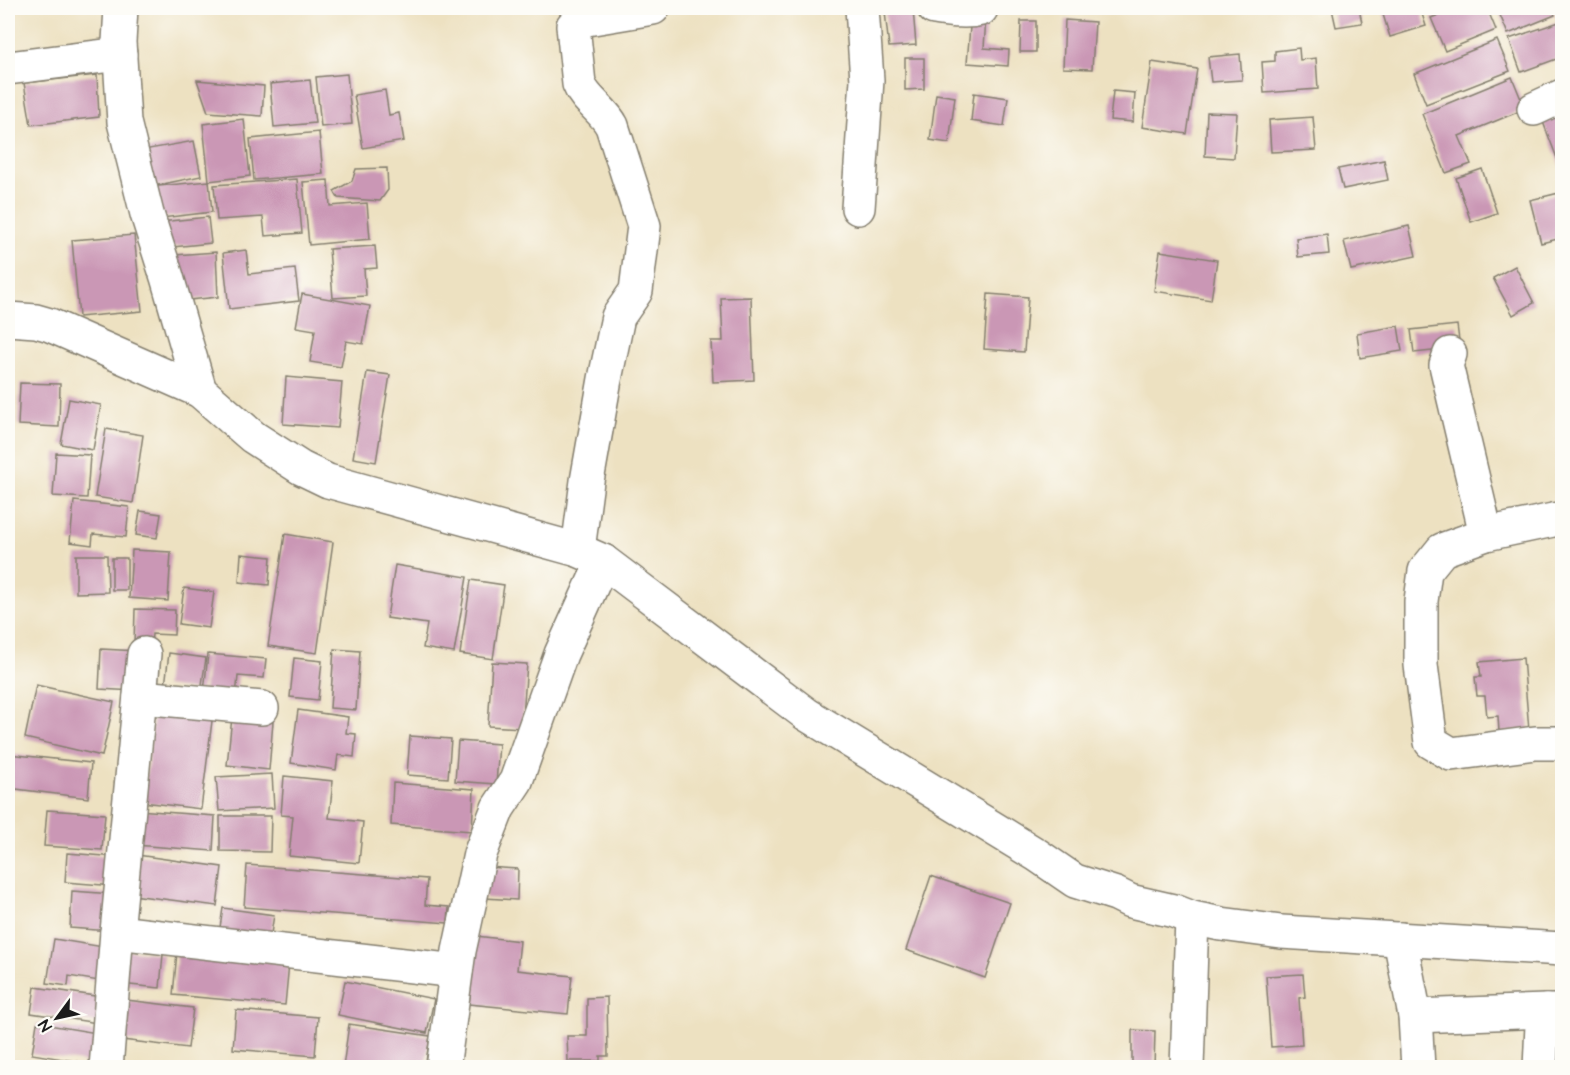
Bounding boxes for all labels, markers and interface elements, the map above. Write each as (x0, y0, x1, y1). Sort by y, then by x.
north arrow (27, 988, 87, 1048)
text: N (33, 1015, 57, 1036)

